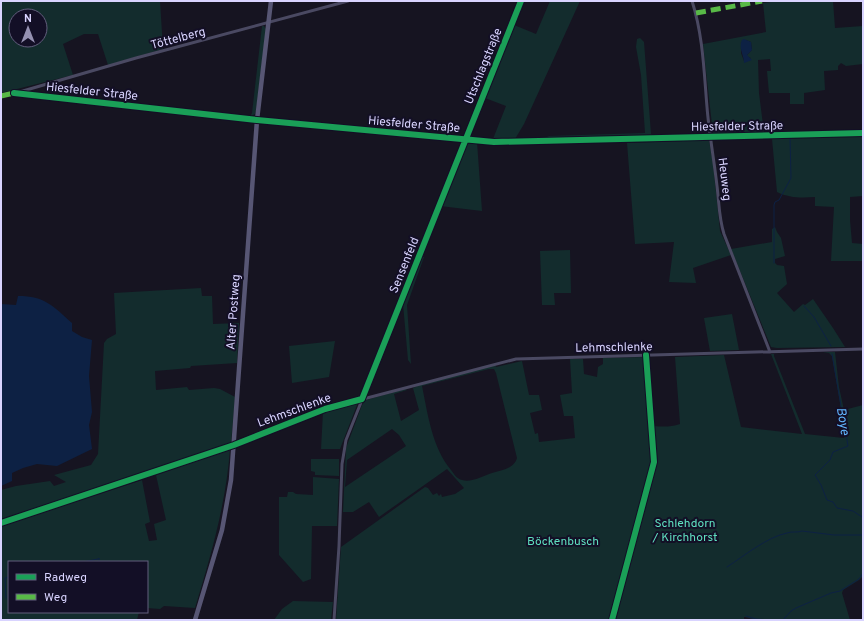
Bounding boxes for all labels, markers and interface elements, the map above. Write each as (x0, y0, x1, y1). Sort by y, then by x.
north arrow (8, 8, 48, 48)
text: N (24, 12, 32, 26)
street label: Töttelberg (149, 24, 207, 54)
street label: Utschlagstraße (461, 26, 506, 107)
street label: Hiesfelder Straße (45, 79, 139, 105)
street label: Hiesfelder Straße (367, 113, 461, 137)
street label: Hiesfelder Straße (691, 118, 783, 136)
street label: Heuweg (713, 157, 735, 202)
street label: Sensenfeld (386, 235, 423, 296)
street label: Alter Postweg (223, 274, 245, 350)
street label: Lehmschlenke (575, 339, 653, 357)
street label: Lehmschlenke (255, 390, 333, 432)
water label: Boye (832, 406, 852, 437)
park label: Schlehdorn / Kirchhorst (652, 516, 717, 546)
park label: Böckenbusch (527, 534, 599, 550)
legend (8, 561, 148, 613)
text: Radweg (44, 570, 87, 586)
text: Weg (44, 590, 67, 606)

